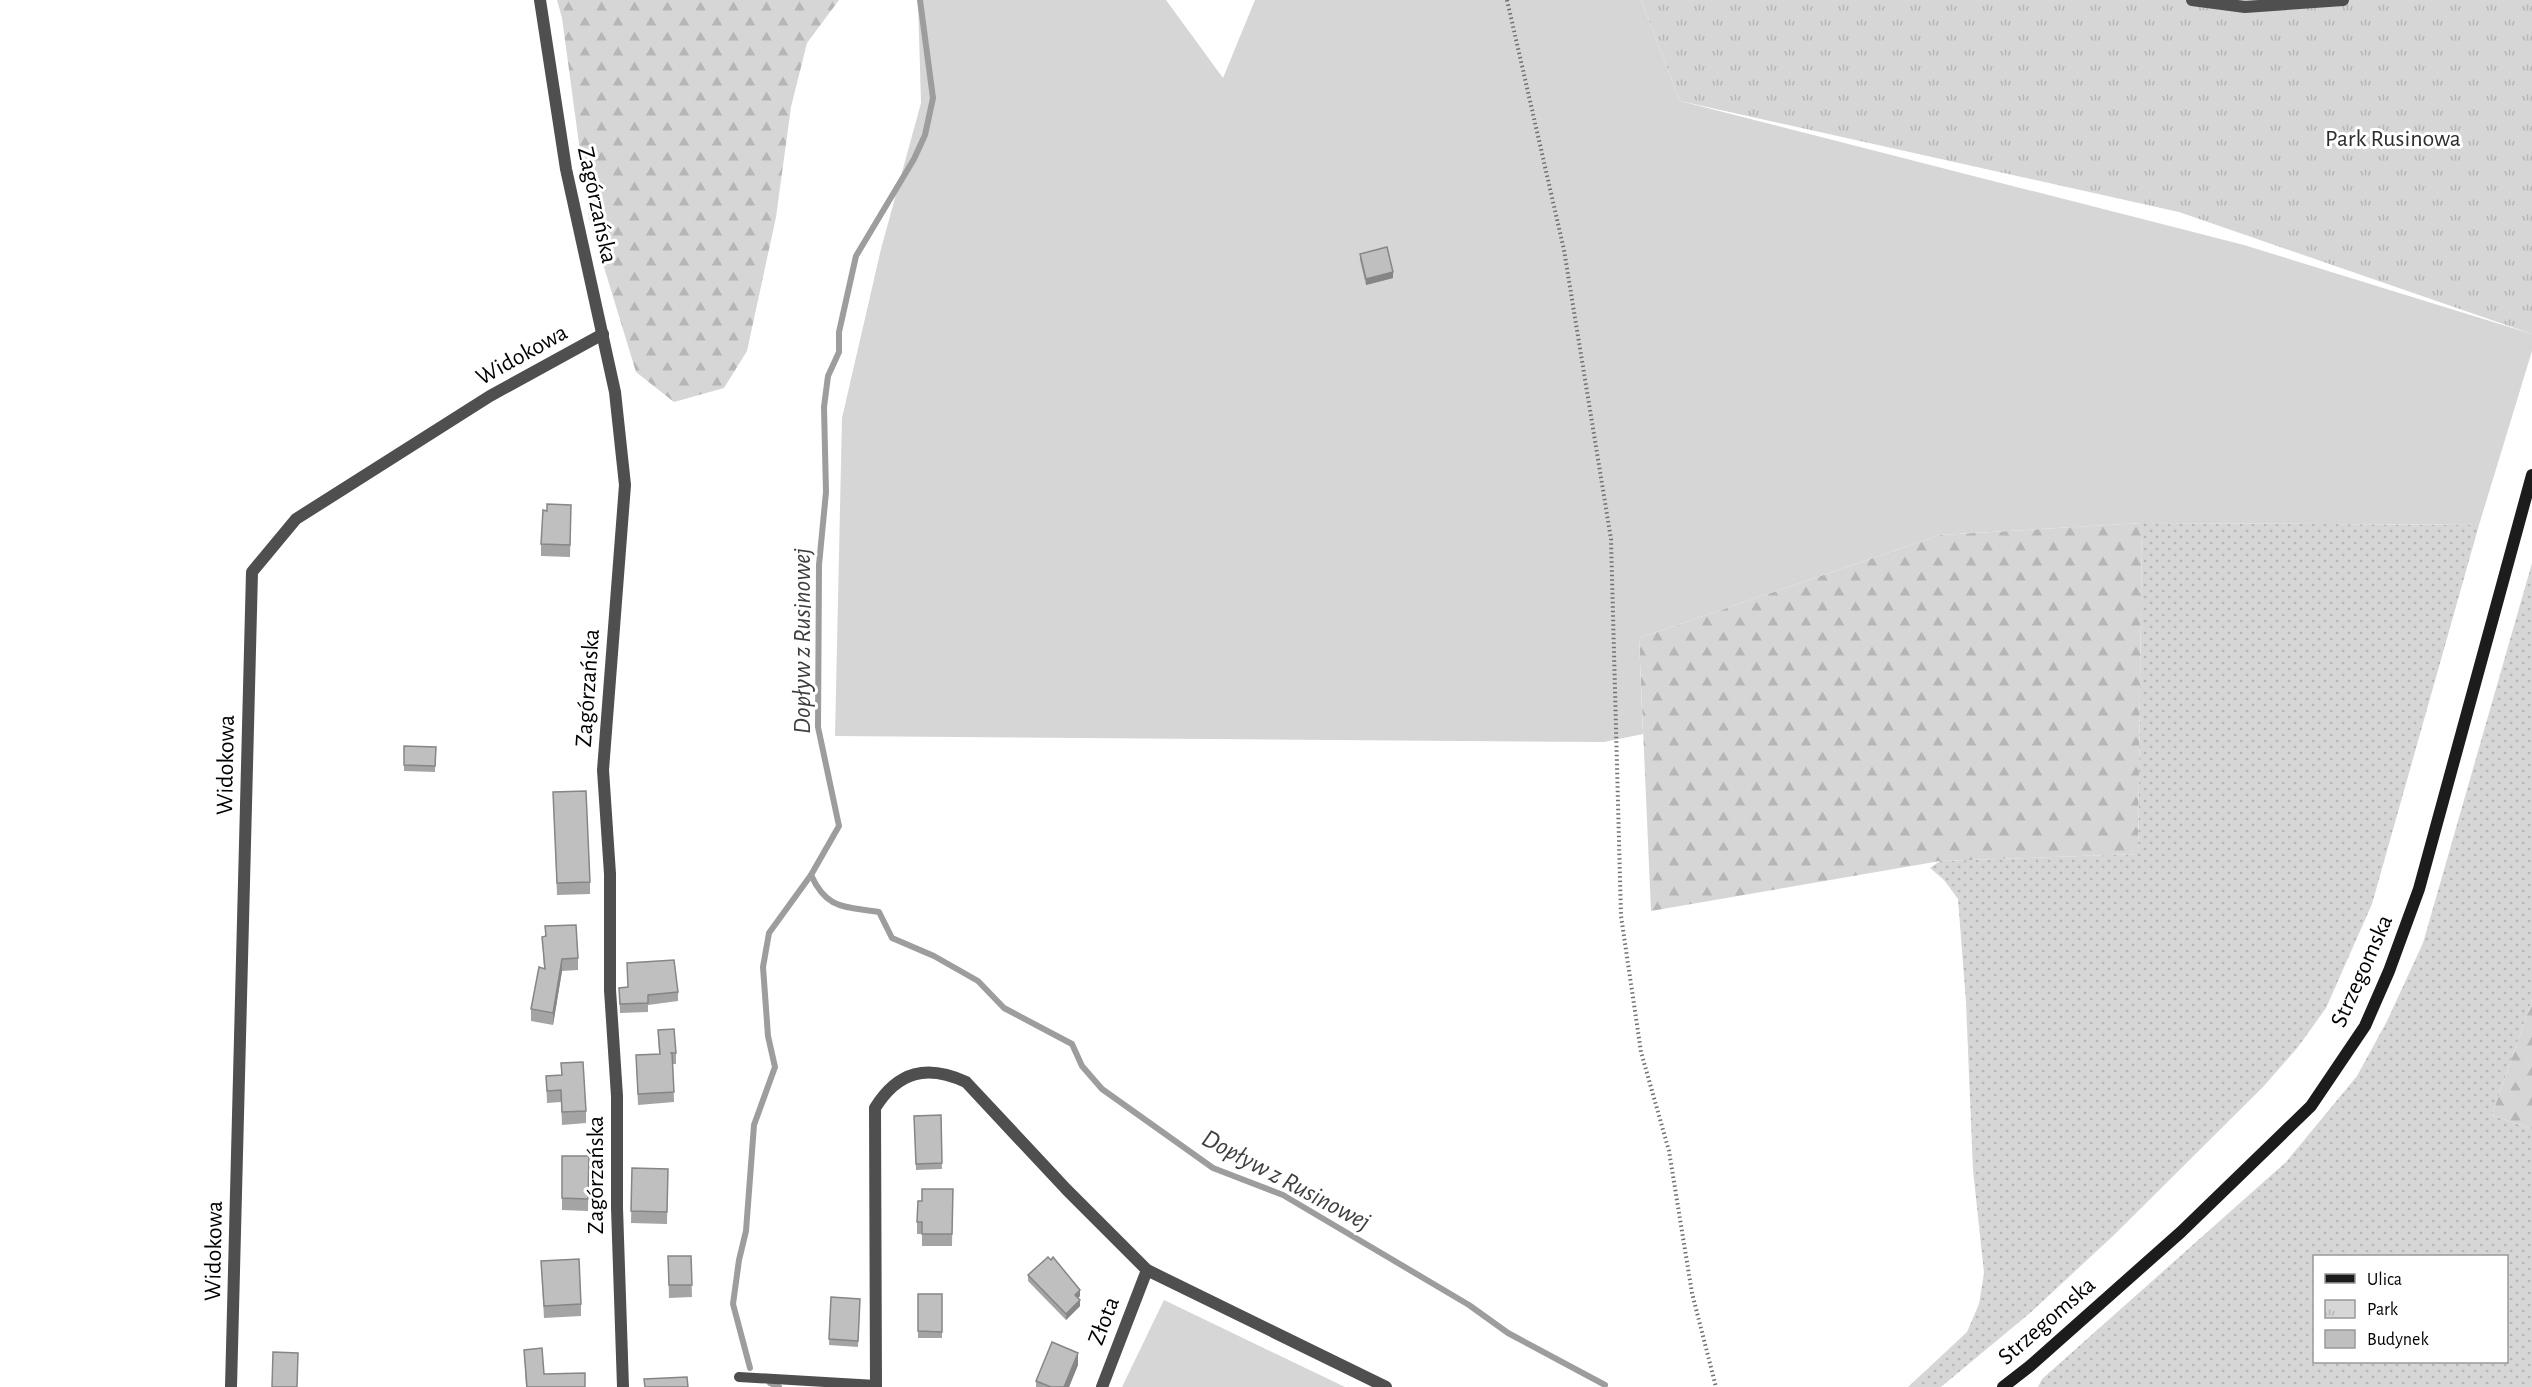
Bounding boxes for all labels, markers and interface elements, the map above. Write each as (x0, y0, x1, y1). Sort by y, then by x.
park label: Park Rusinowa (2325, 127, 2461, 151)
street label: Zagórzańska (573, 145, 621, 265)
street label: Widokowa (472, 320, 572, 390)
water label: Dopływ z Rusinowej (789, 548, 815, 734)
street label: Zagórzańska (572, 628, 604, 748)
street label: Widokowa (213, 715, 239, 815)
street label: Strzegomska (2327, 911, 2397, 1031)
street label: Zagórzańska (584, 1116, 608, 1234)
water label: Dopływ z Rusinowej (1198, 1125, 1374, 1235)
street label: Widokowa (201, 1201, 227, 1301)
legend (2313, 1255, 2508, 1363)
text: Ulica (2367, 1271, 2402, 1289)
street label: Strzegomska (1994, 1273, 2100, 1369)
street label: Złota (1084, 1294, 1124, 1348)
text: Park (2367, 1301, 2399, 1319)
text: Budynek (2367, 1331, 2429, 1349)

